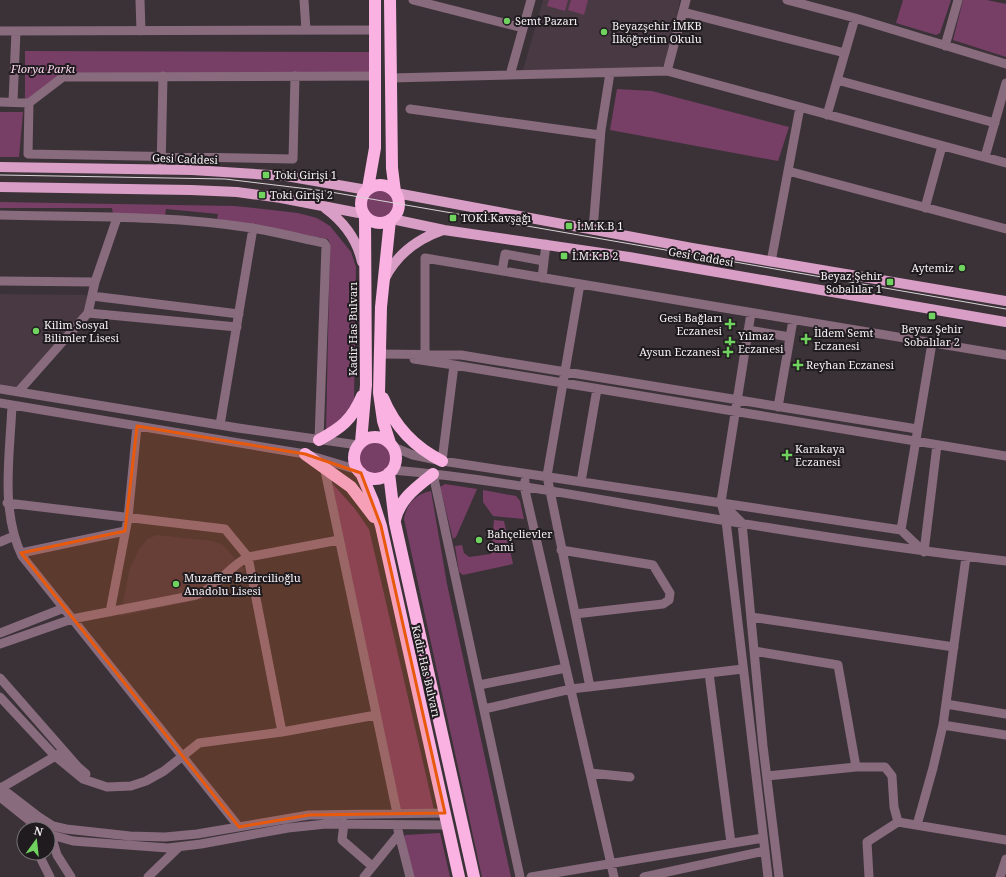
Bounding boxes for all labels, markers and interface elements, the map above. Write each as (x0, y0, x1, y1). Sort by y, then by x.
place label: Semt Pazarı (515, 13, 578, 28)
marker: Semt Pazarı (502, 16, 512, 26)
place label: Beyazşehir İMKB İlköğretim Okulu (612, 18, 702, 46)
marker: Beyazşehir İMKB İlköğretim Okulu (599, 27, 609, 37)
park label: Florya Parkı (10, 61, 76, 76)
street label: Gesi Caddesi (152, 150, 219, 167)
place label: Toki Girişi 1 (274, 167, 337, 182)
marker: Toki Girişi 1 (261, 170, 271, 180)
place label: Toki Girişi 2 (270, 187, 333, 202)
marker: Toki Girişi 2 (257, 190, 267, 200)
place label: TOKİ Kavşağı (461, 210, 532, 225)
marker: TOKİ Kavşağı (448, 213, 458, 223)
place label: İ.M.K.B 1 (577, 218, 624, 233)
marker: İ.M.K.B 1 (564, 221, 574, 231)
street label: Gesi Caddesi (667, 243, 735, 270)
place label: İ.M.K.B 2 (572, 248, 619, 263)
marker: İ.M.K.B 2 (559, 251, 569, 261)
place label: Aytemiz (911, 260, 954, 275)
marker: Aytemiz (957, 263, 967, 273)
place label: Beyaz Şehir Sobalılar 1 (820, 268, 883, 296)
marker: Beyaz Şehir Sobalılar 1 (885, 277, 895, 287)
street label: Kadir Has Bulvarı (345, 282, 360, 376)
place label: Gesi Bağları Eczanesi (659, 310, 722, 338)
marker: Beyaz Şehir Sobalılar 2 (927, 311, 937, 321)
place label: Kilim Sosyal Bilimler Lisesi (44, 317, 120, 345)
marker: Gesi Bağları Eczanesi (725, 319, 735, 329)
place label: Beyaz Şehir Sobalılar 2 (901, 321, 964, 349)
place label: İldem Semt Eczanesi (814, 325, 874, 353)
marker: Kilim Sosyal Bilimler Lisesi (31, 326, 41, 336)
place label: Yılmaz Eczanesi (737, 328, 784, 356)
marker: İldem Semt Eczanesi (801, 334, 811, 344)
marker: Yılmaz Eczanesi (725, 337, 735, 347)
place label: Aysun Eczanesi (639, 344, 720, 359)
marker: Aysun Eczanesi (723, 347, 733, 357)
place label: Reyhan Eczanesi (806, 357, 894, 372)
marker: Reyhan Eczanesi (793, 360, 803, 370)
place label: Karakaya Eczanesi (795, 441, 845, 469)
marker: Karakaya Eczanesi (782, 450, 792, 460)
place label: Bahçelievler Cami (487, 526, 553, 554)
marker: Bahçelievler Cami (474, 535, 484, 545)
place label: Muzaffer Bezircilioğlu Anadolu Lisesi (184, 570, 301, 598)
marker: Muzaffer Bezircilioğlu Anadolu Lisesi (171, 579, 181, 589)
street label: Kadir Has Bulvarı (409, 624, 444, 719)
north arrow (16, 821, 56, 861)
text: N (33, 822, 45, 839)

